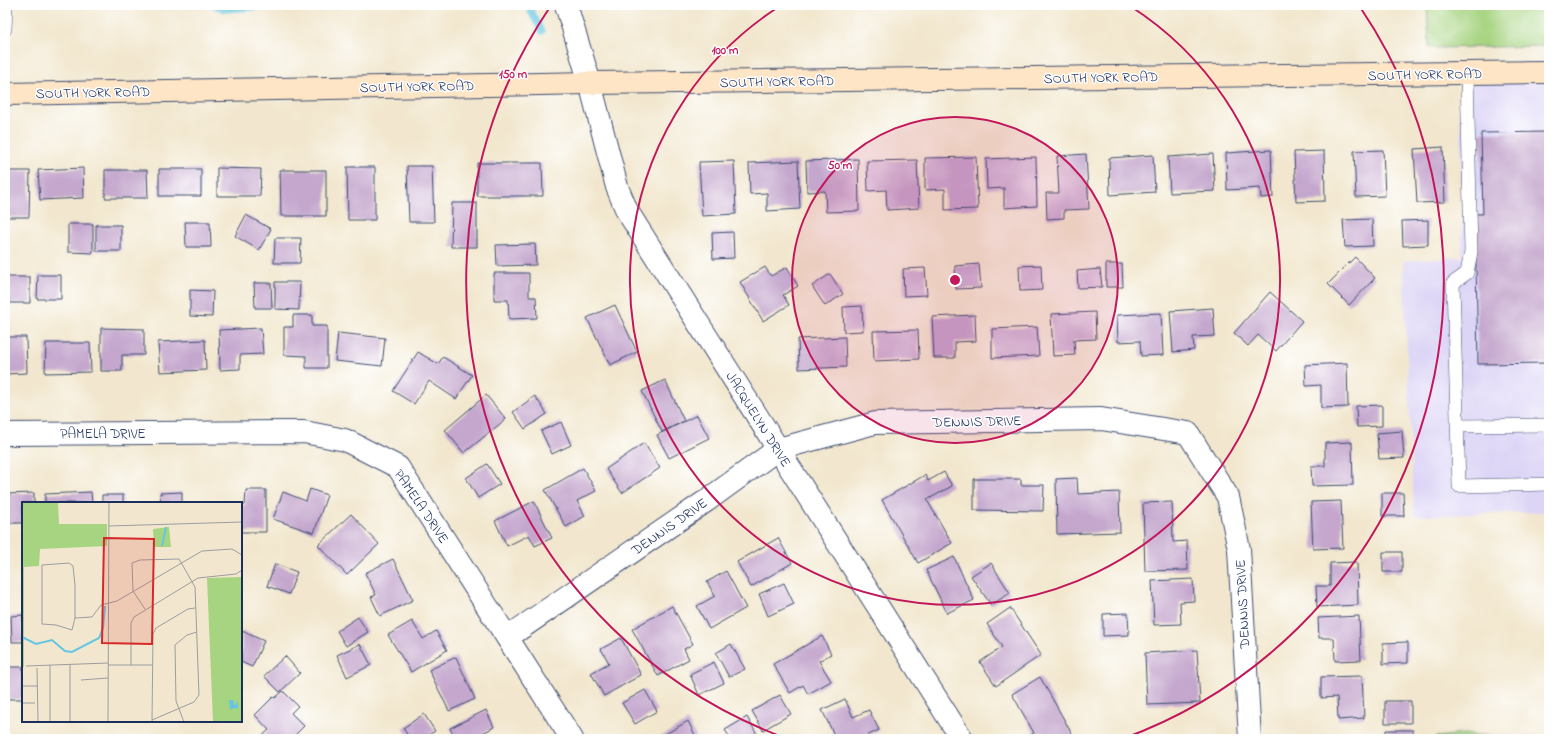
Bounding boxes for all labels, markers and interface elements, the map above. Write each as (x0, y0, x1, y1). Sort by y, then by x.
text: 100 m (712, 42, 739, 60)
street label: SOUTH YORK ROAD (1368, 64, 1482, 87)
text: 150 m (499, 66, 528, 84)
street label: SOUTH YORK ROAD (1044, 67, 1158, 90)
street label: SOUTH YORK ROAD (720, 71, 834, 94)
street label: SOUTH YORK ROAD (360, 76, 474, 99)
street label: SOUTH YORK ROAD (36, 82, 150, 105)
text: 50 m (828, 157, 853, 175)
centre of rings (948, 273, 962, 287)
street label: JACQUELYN DRIVE (720, 368, 796, 472)
street label: DENNIS DRIVE (931, 411, 1022, 434)
street label: PAMELA DRIVE (60, 424, 146, 445)
street label: PAMELA DRIVE (388, 465, 453, 548)
street label: DENNIS DRIVE (627, 493, 712, 562)
inset map (22, 502, 242, 722)
street label: DENNIS DRIVE (1231, 559, 1256, 650)

